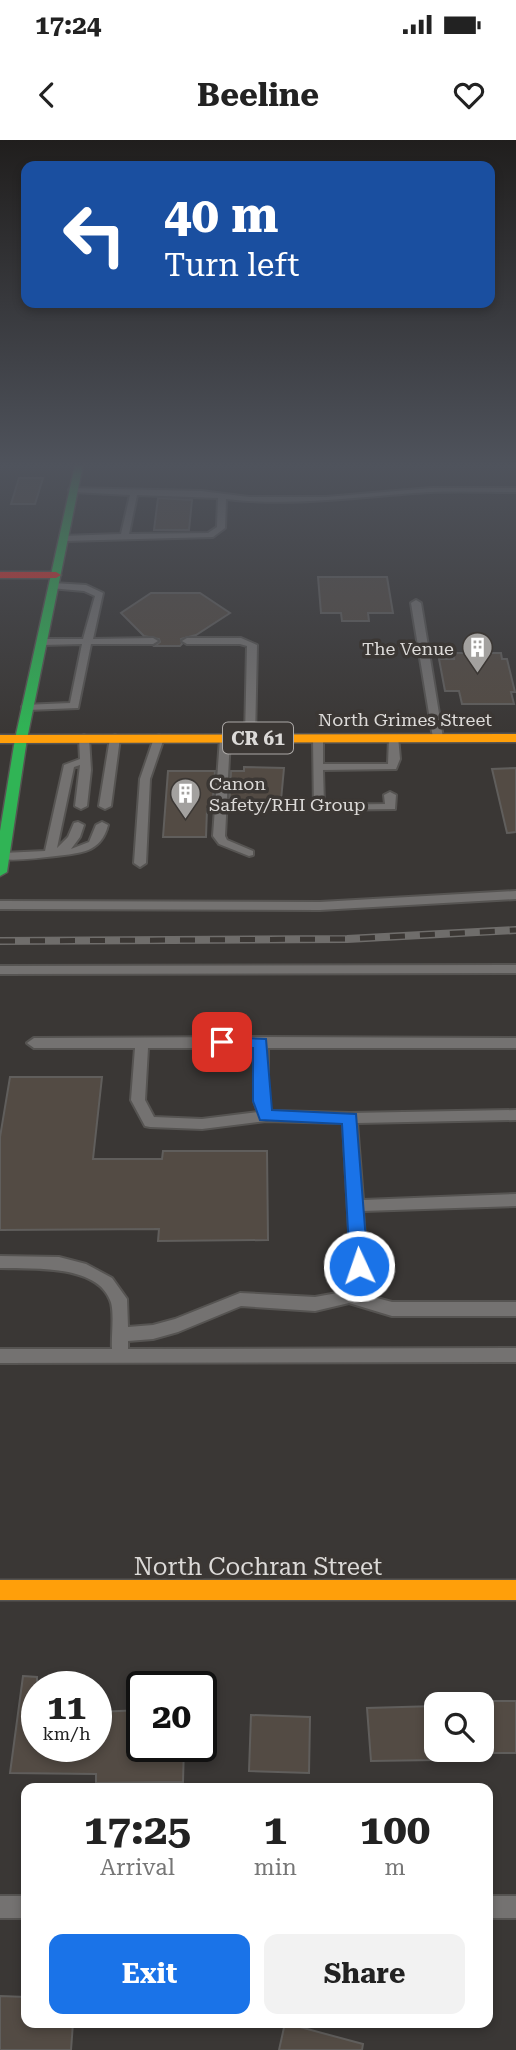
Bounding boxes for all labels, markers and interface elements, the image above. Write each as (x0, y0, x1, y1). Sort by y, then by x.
text: 17:24 (35, 10, 101, 40)
icon: back (28, 76, 66, 114)
text: Beeline (197, 76, 319, 114)
icon: heart (450, 76, 488, 114)
text: 40 m (164, 187, 279, 244)
icon: left (49, 189, 140, 280)
text: Turn left (164, 246, 299, 284)
building icon: The Venue (460, 631, 494, 675)
place label: The Venue (362, 638, 454, 659)
street label: North Grimes Street (318, 709, 492, 730)
road number: CR 61 (223, 722, 293, 754)
place label: Canon Safety/RHI Group (209, 773, 365, 815)
building icon: Canon Safety/RHI Group (169, 776, 203, 820)
pin (192, 1012, 252, 1072)
icon: arrive (203, 1023, 241, 1061)
position arrow (322, 1229, 396, 1303)
street label: North Cochran Street (134, 1553, 382, 1581)
speed limit sign: 20 (126, 1671, 217, 1762)
text: 11 (47, 1687, 86, 1728)
map controls (424, 1692, 494, 1762)
button: search (424, 1692, 494, 1762)
text: km/h (42, 1723, 91, 1744)
text: 17:25 (84, 1805, 191, 1854)
text: 1 (264, 1805, 287, 1854)
text: 100 (360, 1805, 430, 1854)
text: Arrival (100, 1854, 175, 1881)
text: min (254, 1854, 297, 1881)
text: m (384, 1854, 405, 1881)
button: Exit (49, 1934, 250, 2014)
button: Share (264, 1934, 465, 2014)

